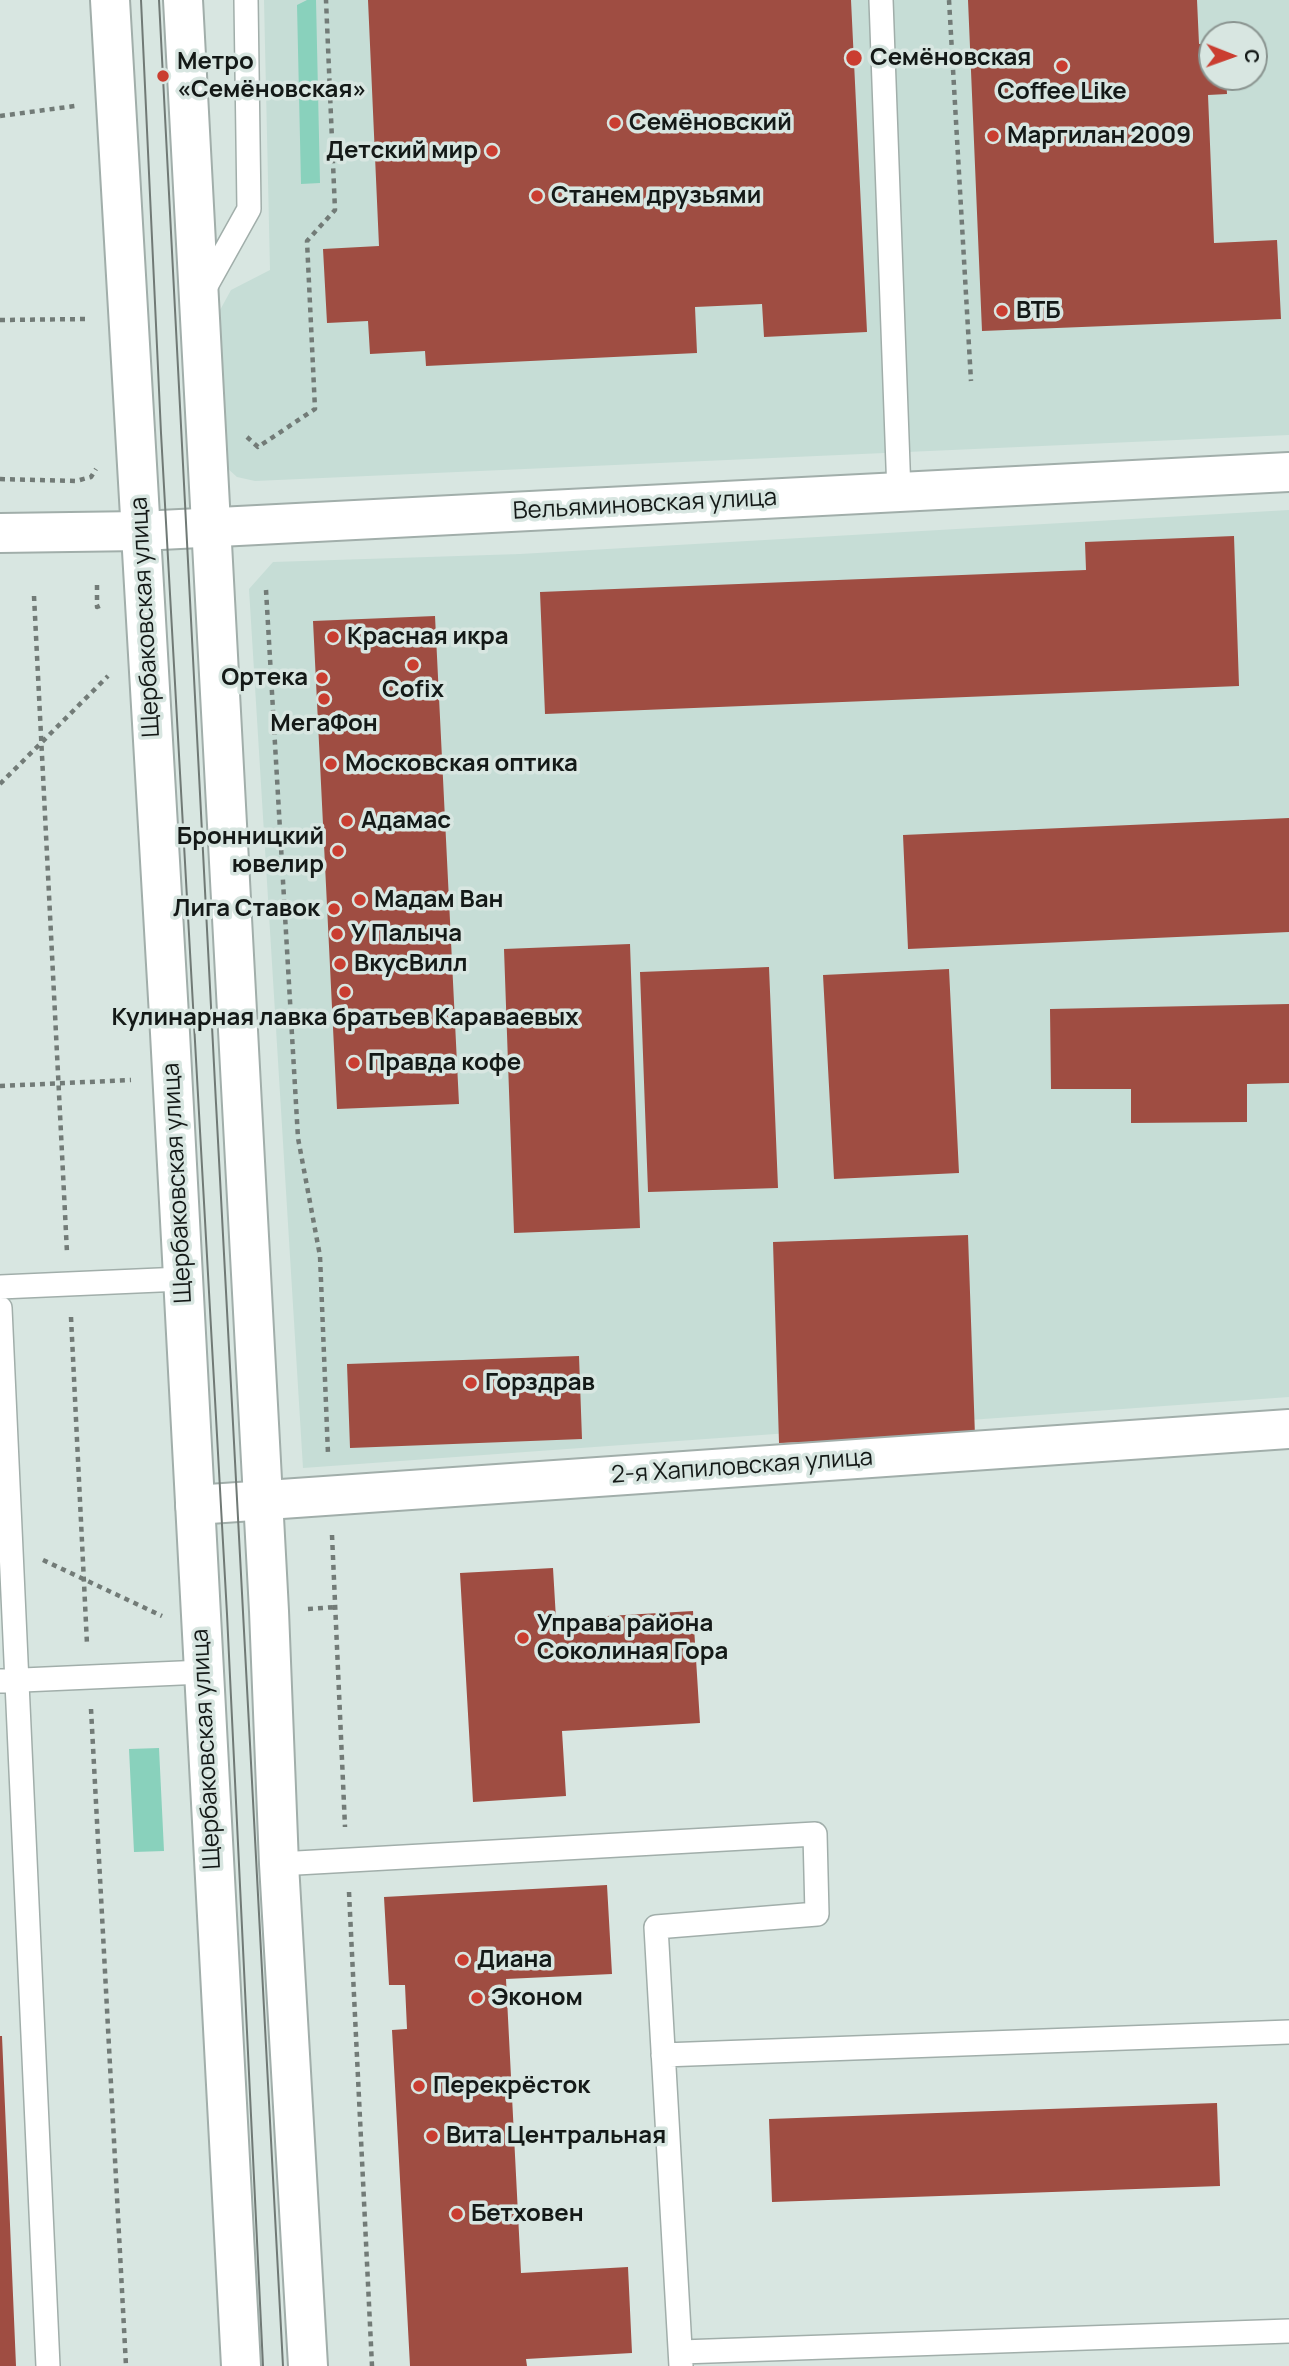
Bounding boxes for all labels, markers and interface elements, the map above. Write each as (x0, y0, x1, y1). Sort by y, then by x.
north arrow (1198, 21, 1268, 91)
place label: Семёновская (870, 44, 1031, 72)
place label: Метро «Семёновская» (177, 48, 367, 104)
marker: Семёновская (844, 48, 864, 68)
text: С (1239, 49, 1265, 64)
marker: Coffee Like (1054, 58, 1070, 74)
marker: Метро «Семёновская» (155, 68, 171, 84)
place label: Coffee Like (997, 78, 1127, 106)
place label: Семёновский (629, 109, 792, 137)
marker: Семёновский (607, 115, 623, 131)
place label: Маргилан 2009 (1007, 122, 1191, 150)
marker: Маргилан 2009 (985, 128, 1001, 144)
place label: Детский мир (326, 137, 478, 165)
marker: Детский мир (484, 143, 500, 159)
place label: Станем друзьями (551, 182, 761, 210)
marker: Станем друзьями (529, 188, 545, 204)
place label: ВТБ (1016, 297, 1061, 325)
marker: ВТБ (994, 303, 1010, 319)
street label: Вельяминовская улица (512, 484, 778, 526)
street label: Щербаковская улица (125, 496, 167, 738)
place label: Красная икра (347, 623, 509, 651)
marker: Красная икра (325, 629, 341, 645)
marker: Cofix (405, 657, 421, 673)
place label: Ортека (221, 664, 308, 692)
marker: Ортека (314, 670, 330, 686)
place label: Cofix (382, 676, 444, 704)
marker: МегаФон (316, 691, 332, 707)
place label: МегаФон (270, 710, 378, 738)
place label: Московская оптика (345, 750, 578, 778)
marker: Московская оптика (323, 756, 339, 772)
place label: Адамас (361, 807, 451, 835)
marker: Адамас (339, 813, 355, 829)
place label: Бронницкий ювелир (177, 823, 324, 879)
marker: Бронницкий ювелир (330, 843, 346, 859)
place label: Мадам Ван (374, 886, 503, 914)
marker: Мадам Ван (352, 892, 368, 908)
place label: Лига Ставок (173, 895, 320, 923)
marker: Лига Ставок (326, 901, 342, 917)
place label: У Палыча (351, 920, 462, 948)
marker: У Палыча (329, 926, 345, 942)
place label: ВкусВилл (354, 950, 468, 978)
marker: ВкусВилл (332, 956, 348, 972)
marker: Кулинарная лавка братьев Караваевых (337, 984, 353, 1000)
place label: Кулинарная лавка братьев Караваевых (111, 1004, 579, 1032)
place label: Правда кофе (368, 1049, 521, 1077)
marker: Правда кофе (346, 1055, 362, 1071)
street label: Щербаковская улица (157, 1062, 199, 1304)
place label: Горздрав (485, 1369, 595, 1397)
marker: Горздрав (463, 1375, 479, 1391)
street label: 2-я Хапиловская улица (610, 1443, 874, 1491)
place label: Управа района Соколиная Гора (537, 1610, 728, 1666)
street label: Щербаковская улица (186, 1628, 228, 1870)
marker: Управа района Соколиная Гора (515, 1630, 531, 1646)
place label: Диана (477, 1946, 552, 1974)
marker: Диана (455, 1952, 471, 1968)
place label: Эконом (491, 1984, 583, 2012)
marker: Эконом (469, 1990, 485, 2006)
place label: Перекрёсток (433, 2072, 590, 2100)
marker: Перекрёсток (411, 2078, 427, 2094)
place label: Вита Центральная (446, 2122, 666, 2150)
marker: Вита Центральная (424, 2128, 440, 2144)
place label: Бетховен (471, 2200, 584, 2228)
marker: Бетховен (449, 2206, 465, 2222)

